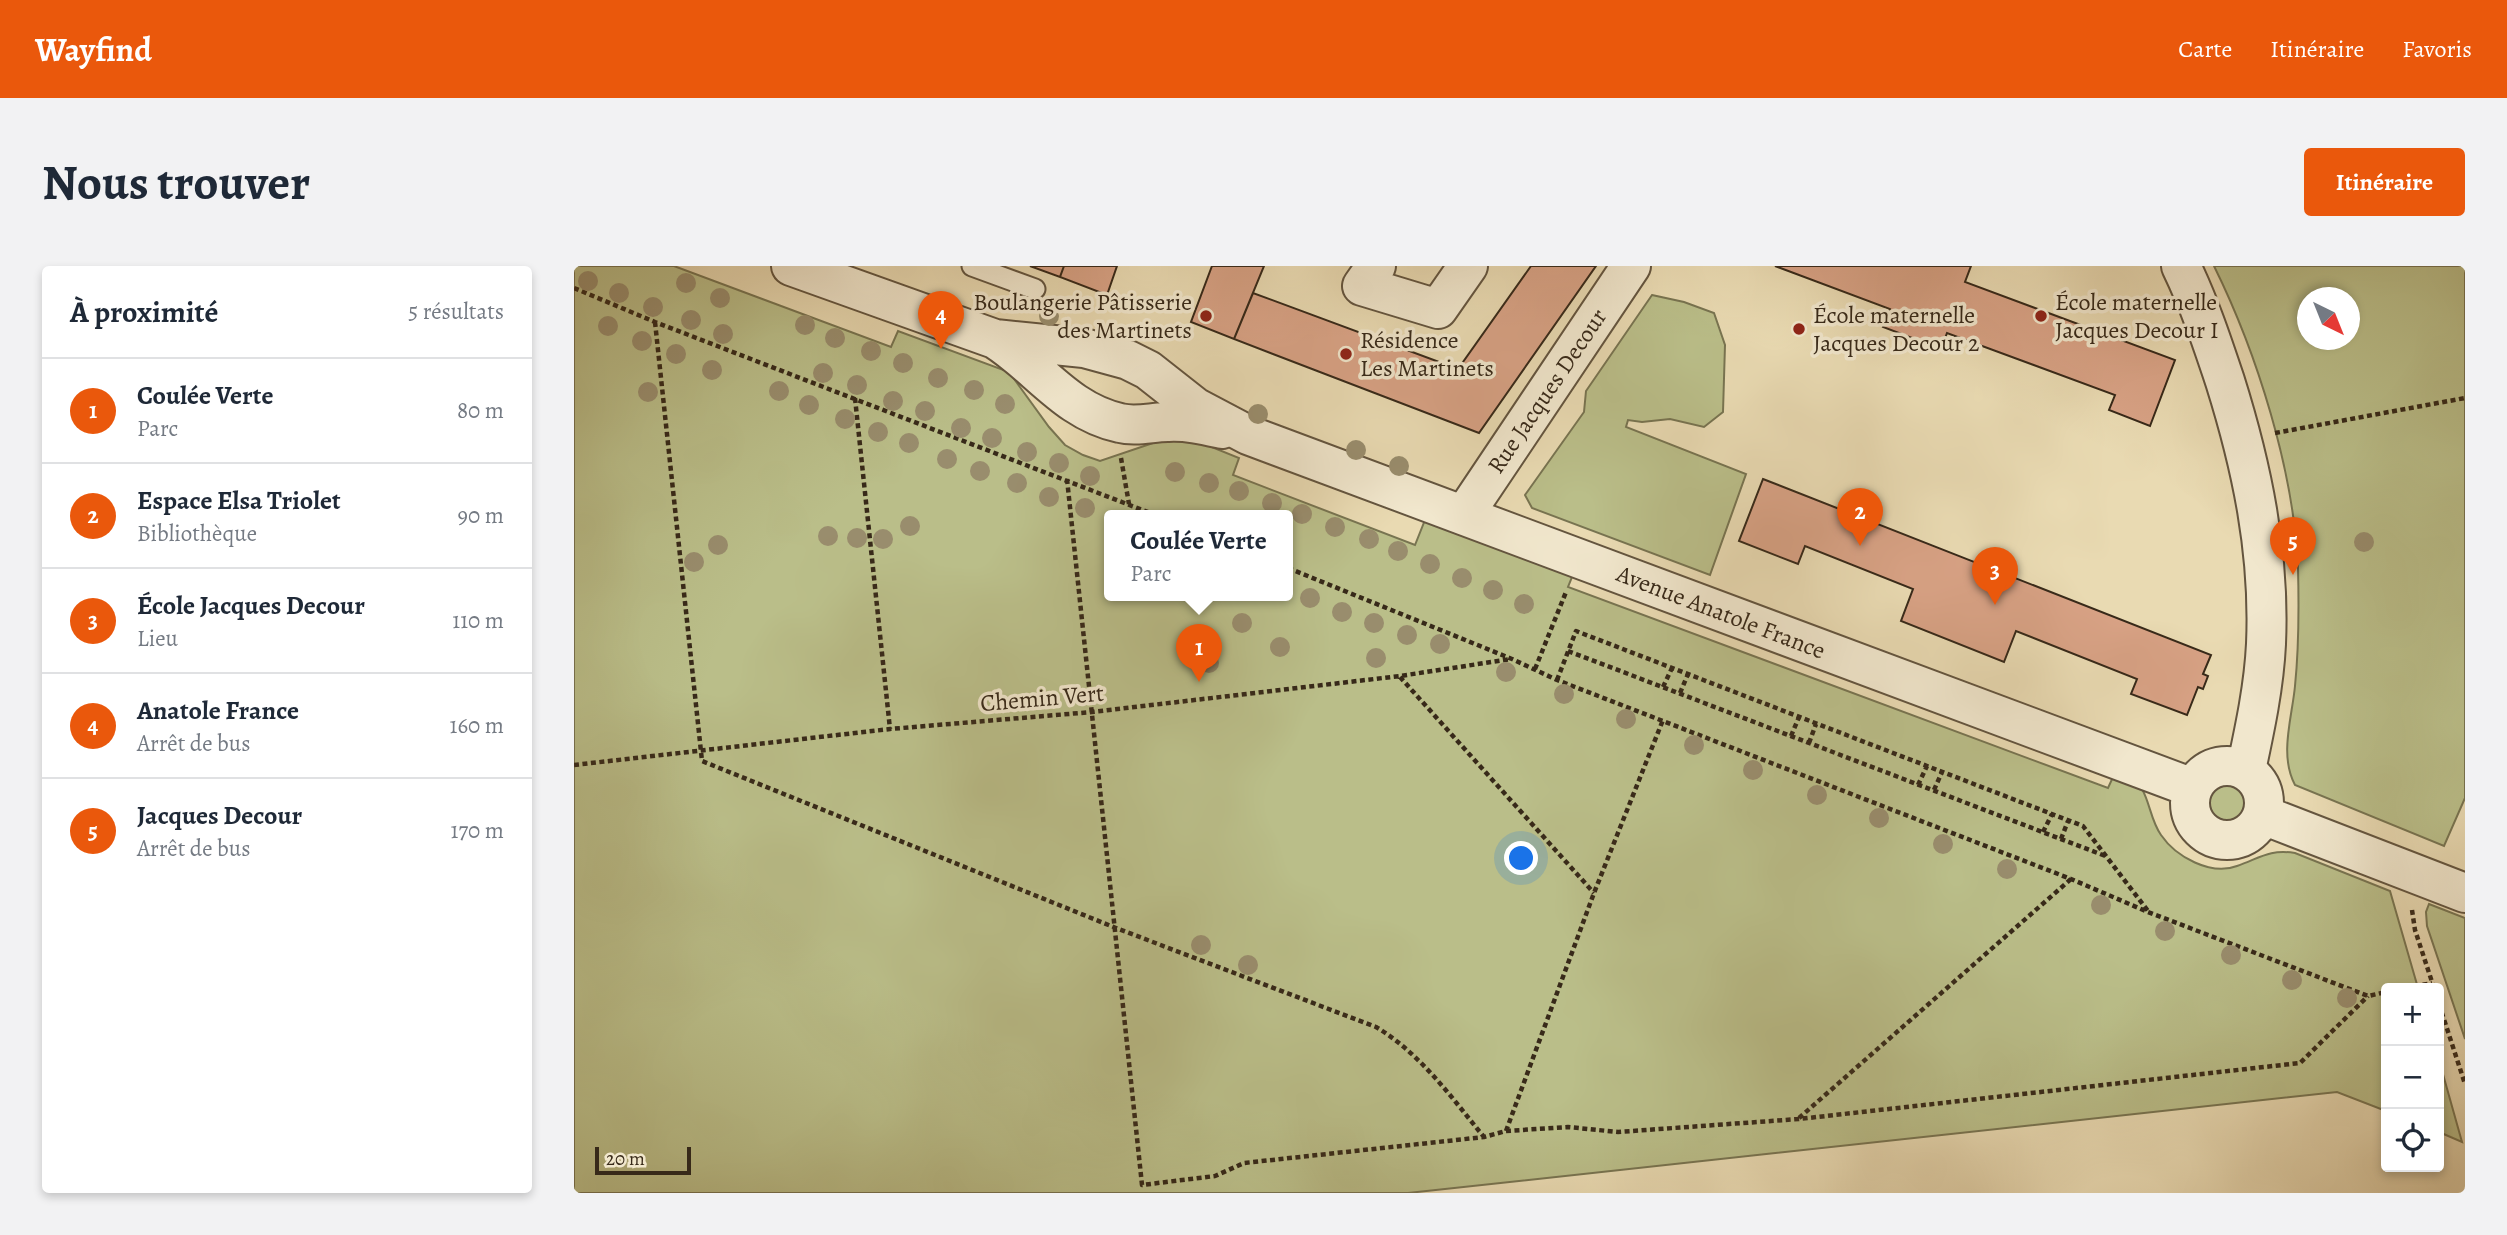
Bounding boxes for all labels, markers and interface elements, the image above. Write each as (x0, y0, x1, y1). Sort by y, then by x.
text: Wayfind (35, 27, 152, 72)
text: Carte (2178, 33, 2232, 65)
text: Itinéraire (2270, 33, 2364, 65)
text: Favoris (2402, 33, 2472, 65)
button: Itinéraire (2304, 148, 2465, 216)
text: Nous trouver (42, 149, 310, 216)
place label: Boulangerie Pâtisserie des Martinets (973, 286, 1192, 346)
place label: École maternelle Jacques Decour I (2055, 286, 2219, 346)
north arrow (2297, 287, 2360, 350)
pin: 4 (918, 291, 964, 349)
text: À proximité (70, 292, 218, 332)
text: 5 résultats (408, 296, 504, 327)
place label: École maternelle Jacques Decour 2 (1813, 299, 1979, 359)
street label: Rue Jacques Decour (1480, 302, 1614, 480)
marker: Boulangerie Pâtisserie des Martinets (1198, 308, 1214, 324)
marker: École maternelle Jacques Decour I (2033, 308, 2049, 324)
marker: École maternelle Jacques Decour 2 (1791, 321, 1807, 337)
place label: Résidence Les Martinets (1360, 324, 1494, 384)
marker: Résidence Les Martinets (1338, 346, 1354, 362)
text: Coulée Verte (137, 378, 273, 413)
text: 1 (89, 395, 97, 426)
text: 80 m (457, 395, 504, 426)
text: Parc (137, 413, 178, 444)
text: Espace Elsa Triolet (137, 483, 341, 518)
pin: 2 (1837, 488, 1883, 546)
text: 2 (87, 500, 99, 531)
text: 90 m (458, 500, 504, 531)
popup (1104, 510, 1293, 601)
pin: 5 (2270, 517, 2316, 575)
text: Bibliothèque (137, 518, 257, 549)
text: Coulée Verte (1130, 523, 1267, 558)
pin: 3 (1972, 547, 2018, 605)
street label: Avenue Anatole France (1611, 557, 1830, 667)
text: Parc (1130, 558, 1172, 589)
text: École Jacques Decour (137, 588, 365, 623)
text: 3 (88, 605, 98, 636)
text: 110 m (452, 605, 504, 636)
text: Lieu (137, 623, 178, 654)
pin: 1 (1176, 624, 1222, 682)
street label: Chemin Vert (979, 677, 1105, 719)
text: Anatole France (137, 693, 299, 728)
text: 4 (88, 710, 98, 741)
text: 160 m (450, 710, 504, 741)
text: Arrêt de bus (137, 728, 250, 759)
text: Jacques Decour (137, 798, 302, 833)
text: 5 (88, 815, 98, 846)
text: 170 m (451, 815, 504, 846)
text: Arrêt de bus (137, 833, 250, 864)
your location (1504, 841, 1538, 875)
map controls (2381, 983, 2444, 1172)
button: + (2381, 983, 2444, 1046)
button: − (2381, 1046, 2444, 1109)
button: locate (2381, 1109, 2444, 1172)
scale bar (595, 1144, 691, 1176)
text: 20 m (606, 1146, 645, 1172)

